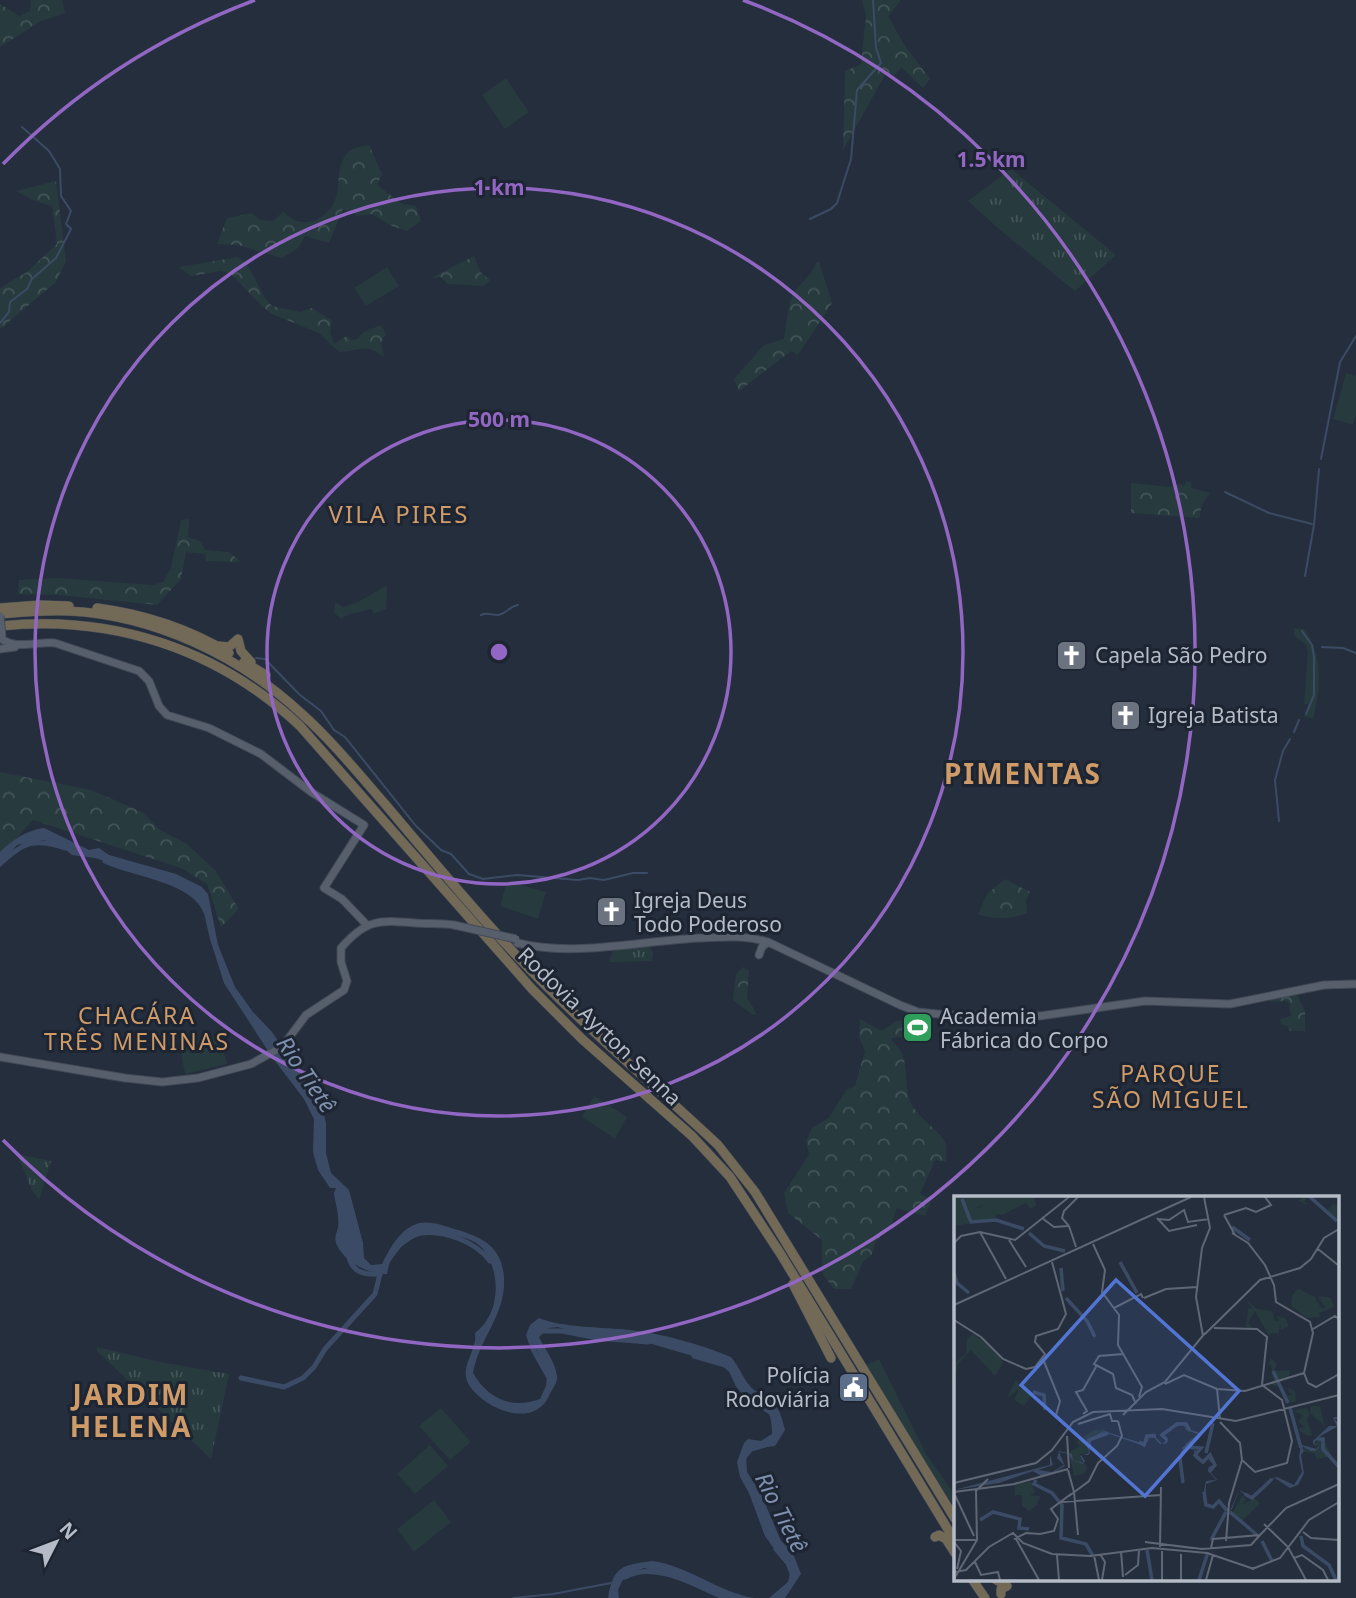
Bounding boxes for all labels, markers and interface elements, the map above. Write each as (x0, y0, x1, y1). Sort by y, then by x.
text: 1.5 km (957, 145, 1025, 173)
text: 1 km (474, 173, 524, 201)
text: 500 m (468, 405, 530, 433)
district label: VILA PIRES (329, 497, 469, 530)
church icon: Capela São Pedro (1055, 638, 1089, 672)
centre of rings (487, 640, 511, 664)
place label: Capela São Pedro (1095, 641, 1267, 669)
church icon: Igreja Batista (1108, 698, 1142, 732)
place label: Igreja Batista (1148, 701, 1279, 729)
district label: PIMENTAS (944, 754, 1102, 792)
place label: Igreja Deus Todo Poderoso (634, 886, 782, 938)
church icon: Igreja Deus Todo Poderoso (594, 895, 628, 929)
street label: Rodovia Ayrton Senna (512, 941, 688, 1111)
district label: CHACÁRA TRÊS MENINAS (44, 999, 230, 1057)
place label: Academia Fábrica do Corpo (940, 1002, 1108, 1054)
sports icon: Academia Fábrica do Corpo (900, 1011, 934, 1045)
water label: Rio Tietê (270, 1029, 344, 1119)
district label: PARQUE SÃO MIGUEL (1092, 1057, 1250, 1115)
inset map (954, 1196, 1338, 1580)
place label: Polícia Rodoviária (725, 1361, 830, 1413)
public building icon: Polícia Rodoviária (836, 1370, 870, 1404)
district label: JARDIM HELENA (70, 1375, 192, 1445)
water label: Rio Tietê (748, 1466, 816, 1558)
north arrow (21, 1507, 91, 1577)
text: N (54, 1516, 83, 1545)

